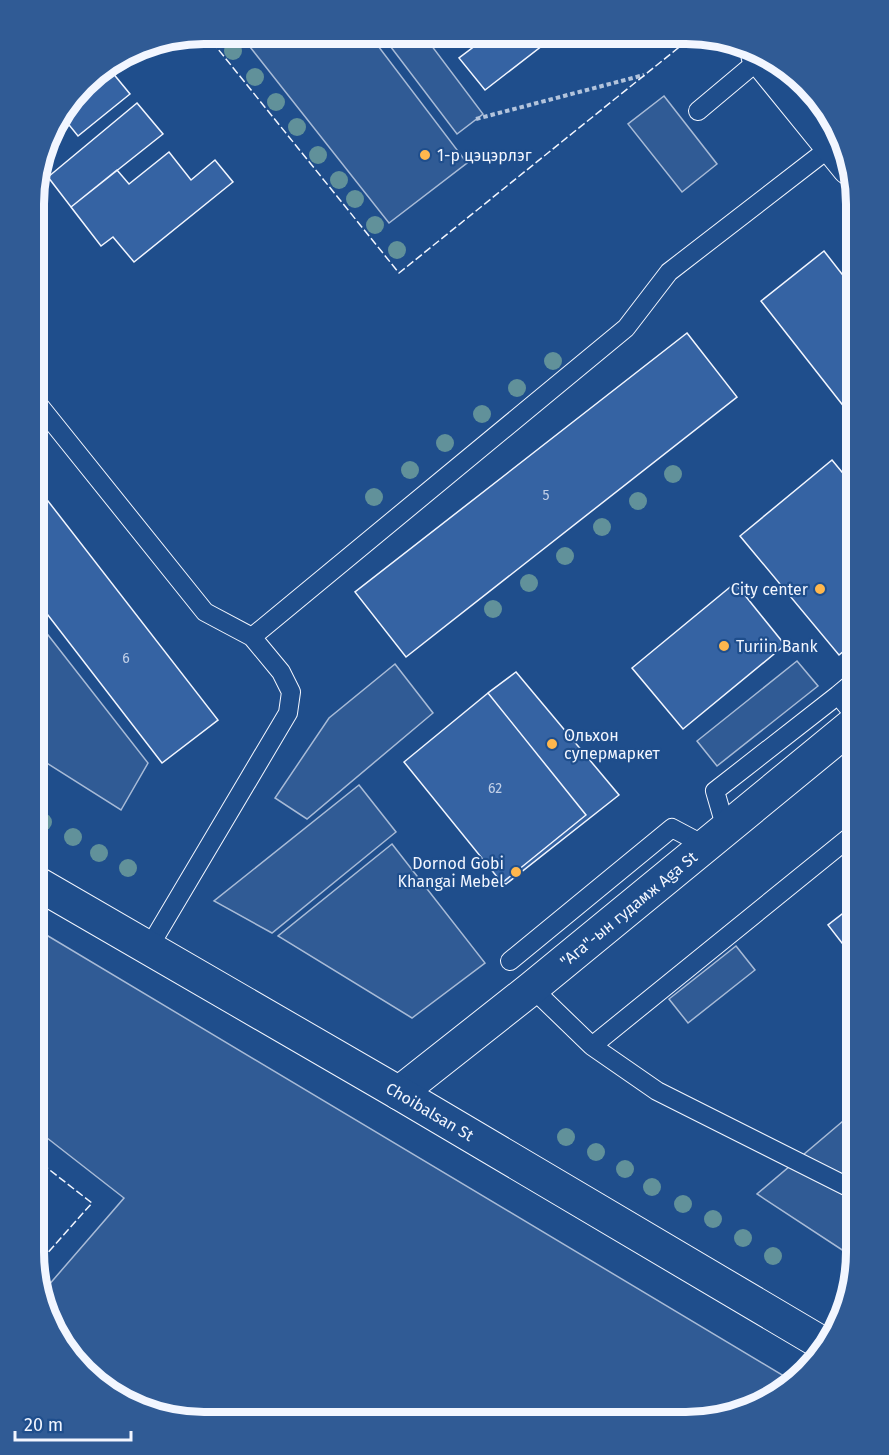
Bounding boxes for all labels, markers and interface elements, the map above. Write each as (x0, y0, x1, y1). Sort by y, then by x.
place label: 1-р цэцэрлэг (437, 146, 532, 165)
marker: 1-р цэцэрлэг (418, 148, 432, 162)
house number: 5 (542, 487, 550, 504)
place label: City center (731, 580, 809, 599)
marker: City center (813, 582, 827, 596)
place label: Turiin Bank (736, 637, 819, 656)
marker: Turiin Bank (717, 639, 731, 653)
house number: 6 (122, 650, 130, 667)
place label: Ольхон супермаркет (564, 726, 661, 763)
marker: Ольхон супермаркет (545, 737, 559, 751)
house number: 62 (488, 780, 502, 797)
street label: "Ага"-ын гудамж Aga St (556, 847, 701, 971)
place label: Dornod Gobi Khangai Mebel (398, 854, 504, 891)
marker: Dornod Gobi Khangai Mebel (509, 865, 523, 879)
street label: Choibalsan St (383, 1078, 478, 1145)
scale bar (15, 1404, 130, 1442)
text: 20 m (24, 1414, 63, 1436)

